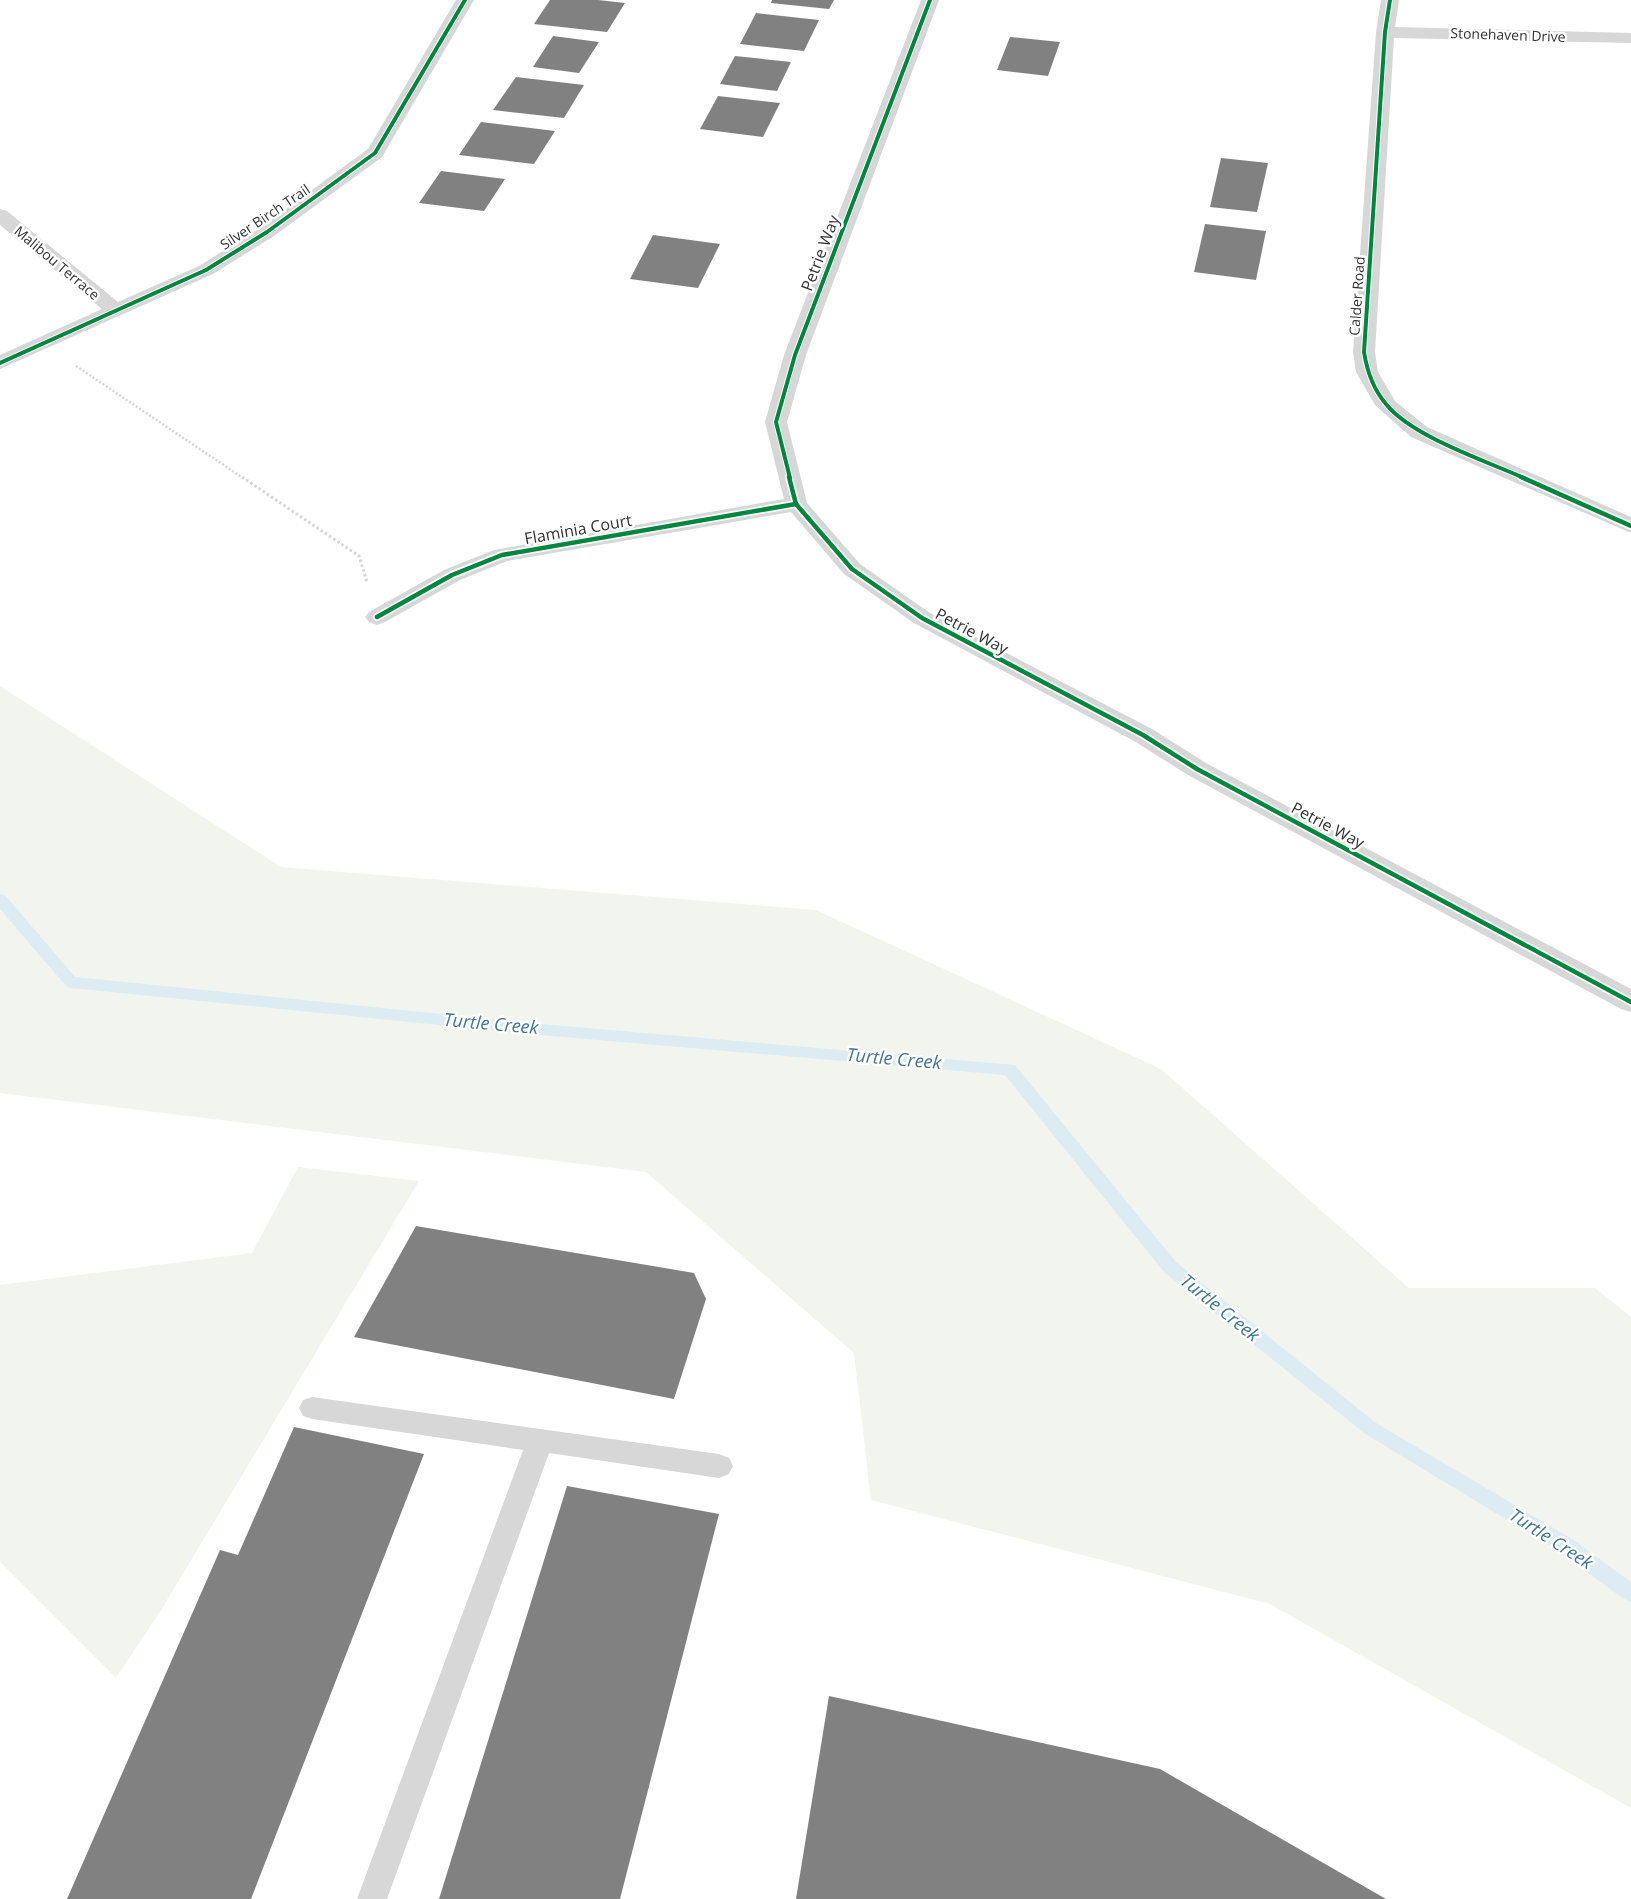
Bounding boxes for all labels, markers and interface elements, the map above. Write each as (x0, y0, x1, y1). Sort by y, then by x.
street label: Stonehaven Drive (1450, 23, 1566, 46)
street label: Silver Birch Trail (216, 180, 313, 254)
street label: Petrie Way (795, 211, 845, 294)
street label: Malibou Terrace (11, 221, 104, 304)
street label: Calder Road (1344, 256, 1369, 336)
street label: Flaminia Court (523, 509, 634, 549)
street label: Petrie Way (932, 603, 1013, 660)
street label: Petrie Way (1288, 797, 1369, 854)
water label: Turtle Creek (443, 1007, 541, 1039)
water label: Turtle Creek (846, 1042, 944, 1074)
water label: Turtle Creek (1176, 1268, 1266, 1347)
water label: Turtle Creek (1505, 1502, 1599, 1575)

